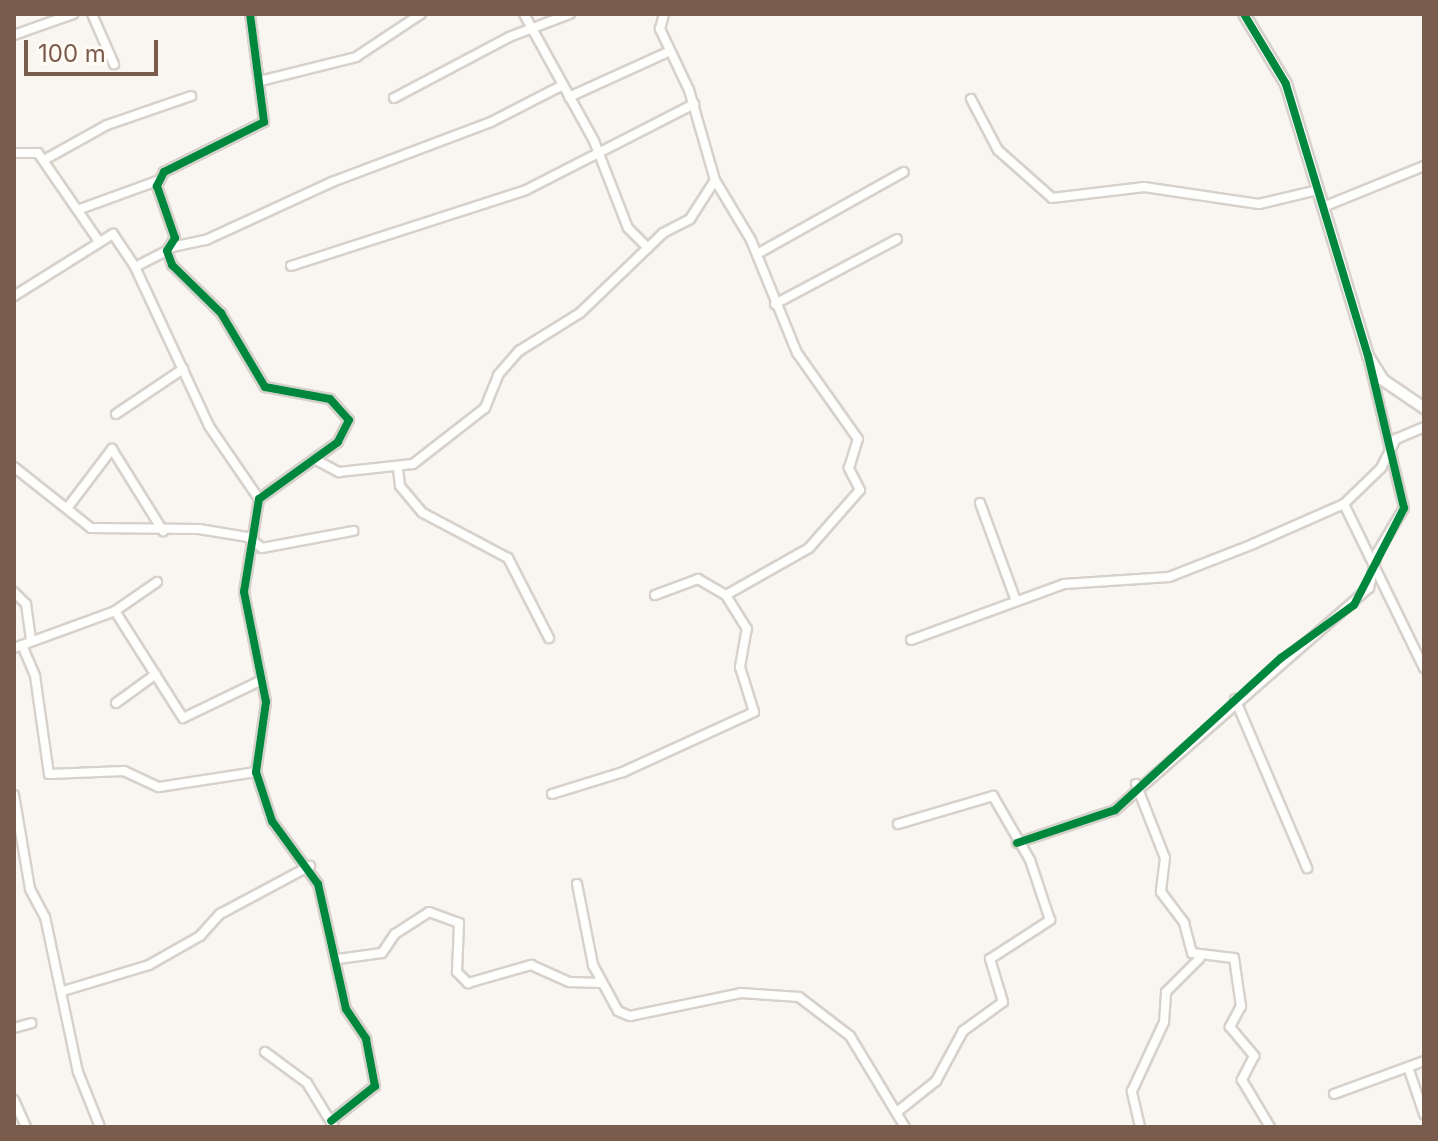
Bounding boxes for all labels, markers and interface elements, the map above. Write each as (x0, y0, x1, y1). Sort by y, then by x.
scale bar (28, 24, 162, 74)
text: 100 m (38, 39, 106, 68)

